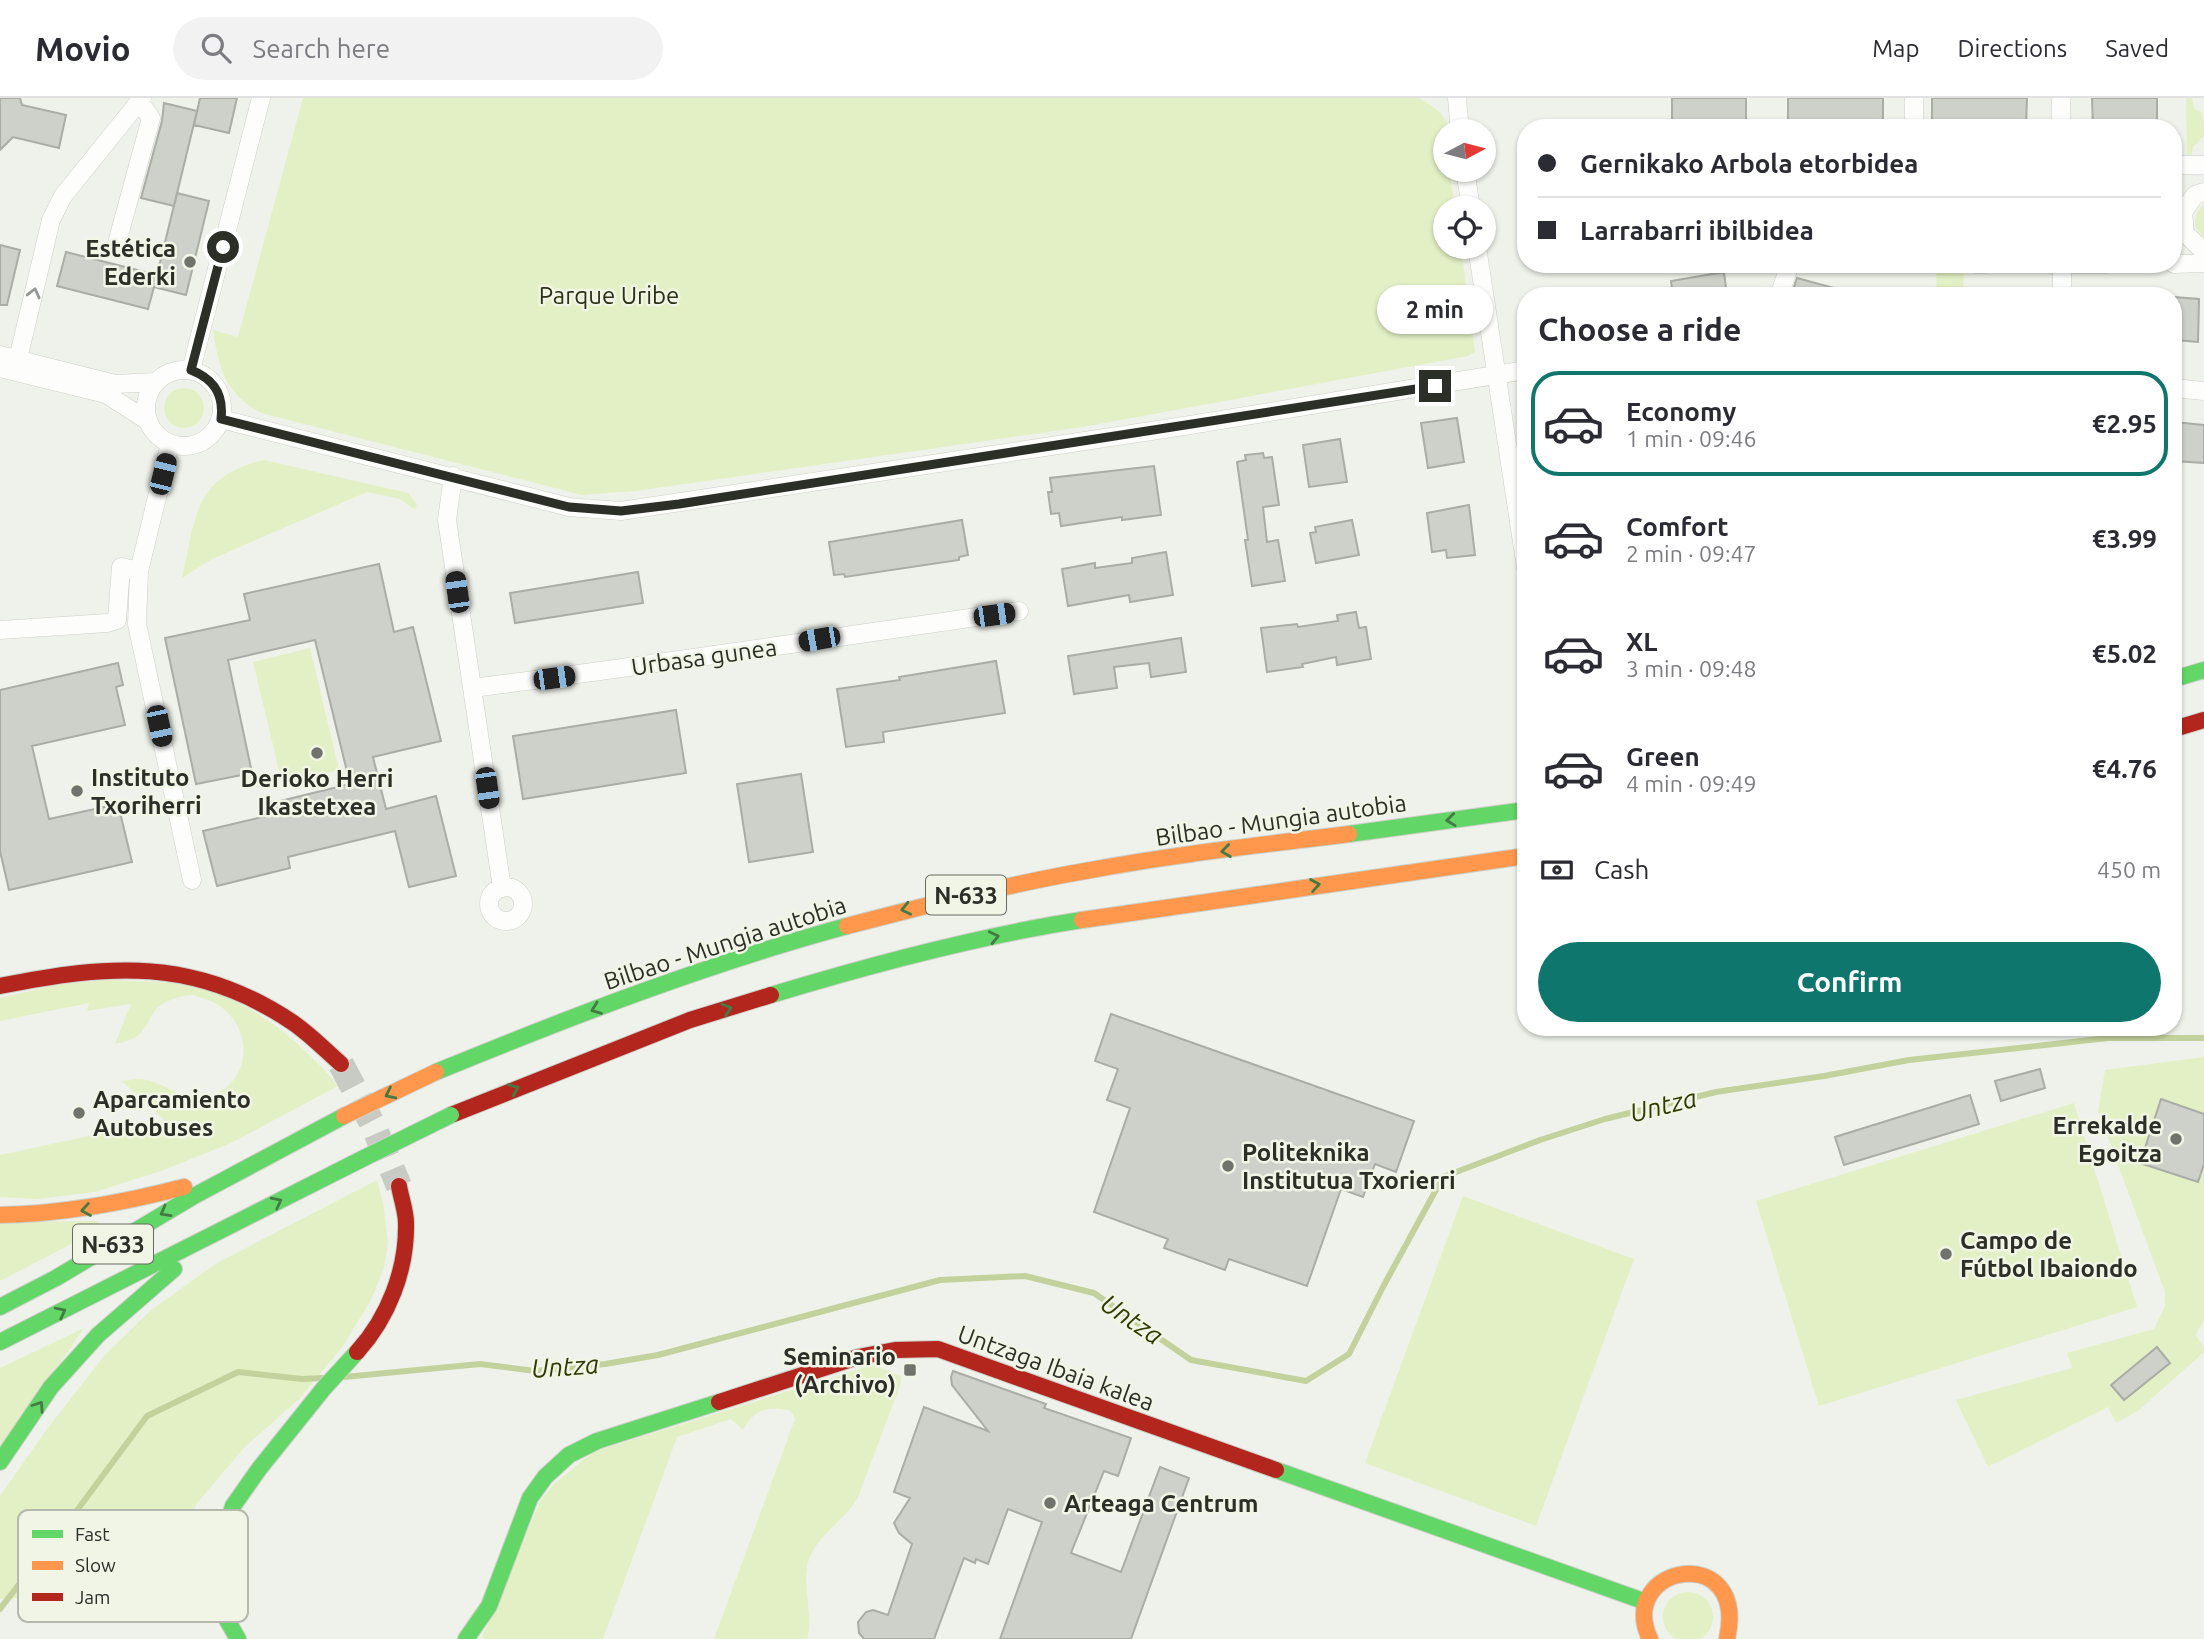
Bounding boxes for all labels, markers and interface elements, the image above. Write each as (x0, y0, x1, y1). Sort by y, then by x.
search box (173, 17, 663, 80)
icon: search (197, 29, 235, 67)
text: Movio (35, 30, 131, 67)
text: Search here (253, 34, 390, 63)
text: Map (1872, 35, 1919, 62)
text: Directions (1957, 35, 2067, 62)
text: Saved (2105, 35, 2169, 62)
north arrow (1433, 119, 1496, 182)
map controls (1433, 119, 1496, 259)
text: Gernikako Arbola etorbidea (1580, 149, 1918, 178)
button: locate (1433, 196, 1496, 259)
text: Larrabarri ibilbidea (1580, 216, 1814, 245)
route start (207, 231, 239, 263)
place label: Estética Ederki (85, 235, 176, 290)
marker: Estética Ederki (182, 254, 198, 270)
park label: Parque Uribe (539, 282, 679, 309)
callout: 2 min (1377, 285, 1493, 334)
one-way arrow (26, 287, 40, 299)
text: 2 min (1406, 297, 1464, 322)
text: Choose a ride (1538, 311, 1741, 347)
route end (1419, 370, 1451, 402)
icon: car (1542, 392, 1605, 455)
text: Economy (1626, 397, 1736, 426)
text: €2.95 (2092, 409, 2157, 438)
text: 1 min · 09:46 (1626, 426, 1757, 451)
car (148, 451, 179, 497)
icon: car (1542, 507, 1605, 570)
text: Comfort (1626, 512, 1729, 541)
text: €3.99 (2092, 524, 2157, 553)
text: 2 min · 09:47 (1626, 541, 1757, 566)
car (444, 570, 471, 614)
car (972, 602, 1017, 628)
icon: car (1542, 622, 1605, 685)
car (797, 625, 842, 653)
text: XL (1626, 627, 1657, 656)
street label: Urbasa gunea (629, 633, 779, 681)
text: €5.02 (2092, 639, 2157, 668)
text: 3 min · 09:48 (1626, 656, 1757, 681)
car (532, 665, 577, 691)
car (145, 703, 174, 749)
icon: car (1542, 737, 1605, 800)
text: Green (1626, 742, 1700, 771)
marker: Derioko Herri Ikastetxea (309, 745, 325, 761)
text: €4.76 (2092, 754, 2157, 783)
place label: Instituto Txoriherri (91, 764, 202, 819)
place label: Derioko Herri Ikastetxea (241, 765, 393, 820)
car (474, 766, 501, 810)
text: 4 min · 09:49 (1626, 771, 1757, 796)
marker: Instituto Txoriherri (69, 783, 85, 799)
street label: Bilbao - Mungia autobia (1154, 789, 1408, 851)
one-way arrow (1445, 812, 1457, 827)
one-way arrow (1220, 843, 1232, 858)
icon: cash (1538, 851, 1576, 889)
text: Cash (1594, 855, 1649, 884)
text: 450 m (2097, 857, 2161, 882)
road number: N-633 (926, 876, 1006, 915)
one-way arrow (1309, 878, 1321, 893)
street label: Bilbao - Mungia autobia (600, 891, 850, 995)
one-way arrow (900, 901, 912, 916)
one-way arrow (988, 930, 1000, 945)
button: Confirm (1538, 942, 2161, 1022)
one-way arrow (591, 1001, 603, 1015)
one-way arrow (721, 1002, 733, 1017)
one-way arrow (507, 1083, 520, 1097)
water label: Untza (1626, 1083, 1700, 1127)
place label: Aparcamiento Autobuses (93, 1086, 251, 1141)
one-way arrow (385, 1086, 397, 1100)
marker: Aparcamiento Autobuses (71, 1105, 87, 1121)
place label: Errekalde Egoitza (2053, 1112, 2162, 1167)
marker: Errekalde Egoitza (2168, 1131, 2184, 1147)
place label: Politeknika Institutua Txorierri (1242, 1139, 1456, 1194)
marker: Politeknika Institutua Txorierri (1220, 1158, 1236, 1174)
one-way arrow (270, 1197, 282, 1210)
one-way arrow (80, 1202, 92, 1217)
one-way arrow (159, 1204, 172, 1217)
road number: N-633 (73, 1224, 153, 1264)
place label: Campo de Fútbol Ibaiondo (1960, 1227, 2138, 1282)
marker: Campo de Fútbol Ibaiondo (1938, 1246, 1954, 1262)
water label: Untza (1096, 1288, 1168, 1350)
one-way arrow (54, 1306, 66, 1320)
street label: Untzaga Ibaia kalea (954, 1320, 1158, 1416)
place label: Seminario (Archivo) (783, 1343, 896, 1398)
water label: Untza (530, 1349, 600, 1383)
marker: Seminario (Archivo) (902, 1362, 918, 1378)
one-way arrow (31, 1401, 43, 1414)
place label: Arteaga Centrum (1064, 1490, 1258, 1517)
marker: Arteaga Centrum (1042, 1495, 1058, 1511)
legend (18, 1510, 248, 1622)
text: Fast (75, 1523, 110, 1545)
text: Slow (75, 1554, 116, 1576)
text: Jam (75, 1586, 111, 1608)

